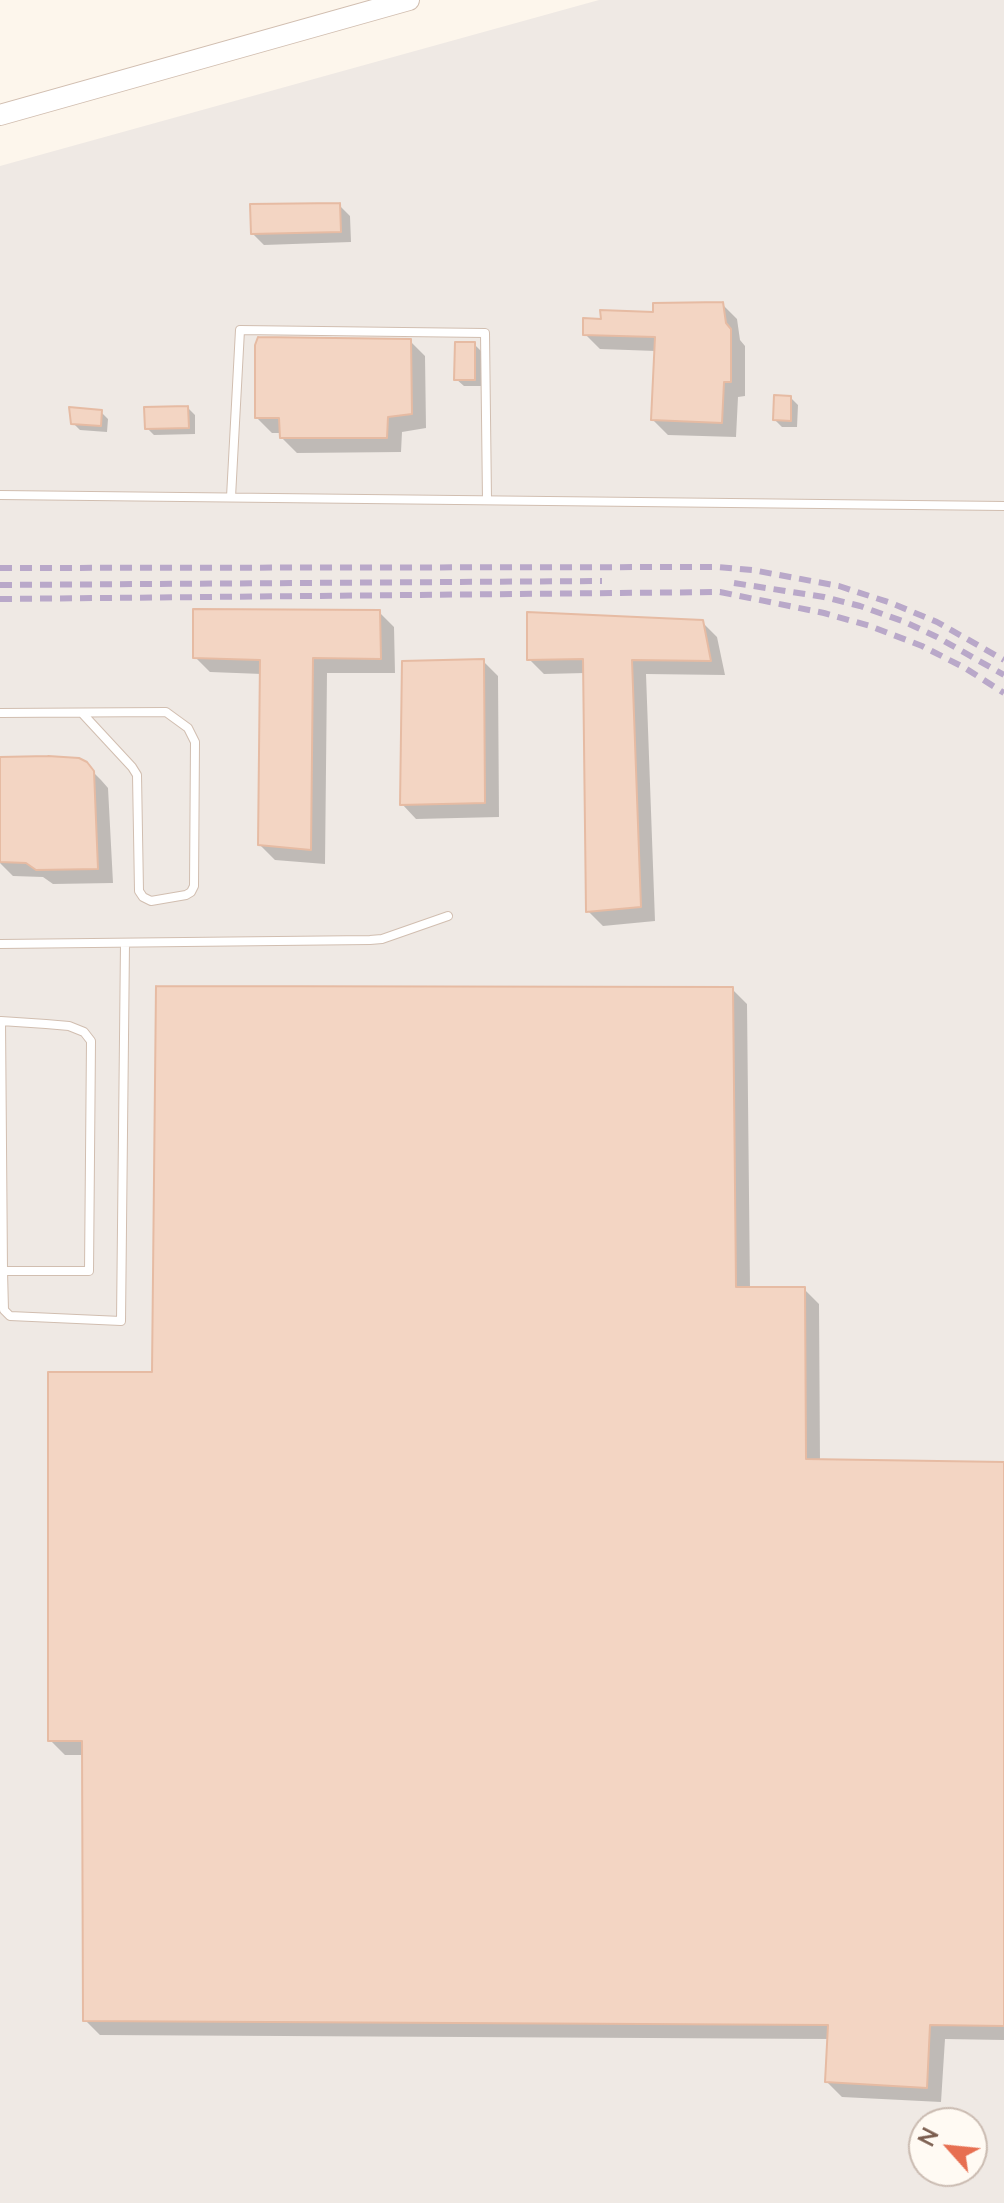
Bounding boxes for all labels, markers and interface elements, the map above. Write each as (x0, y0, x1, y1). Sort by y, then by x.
north arrow (908, 2107, 988, 2187)
text: N (912, 2123, 944, 2150)

